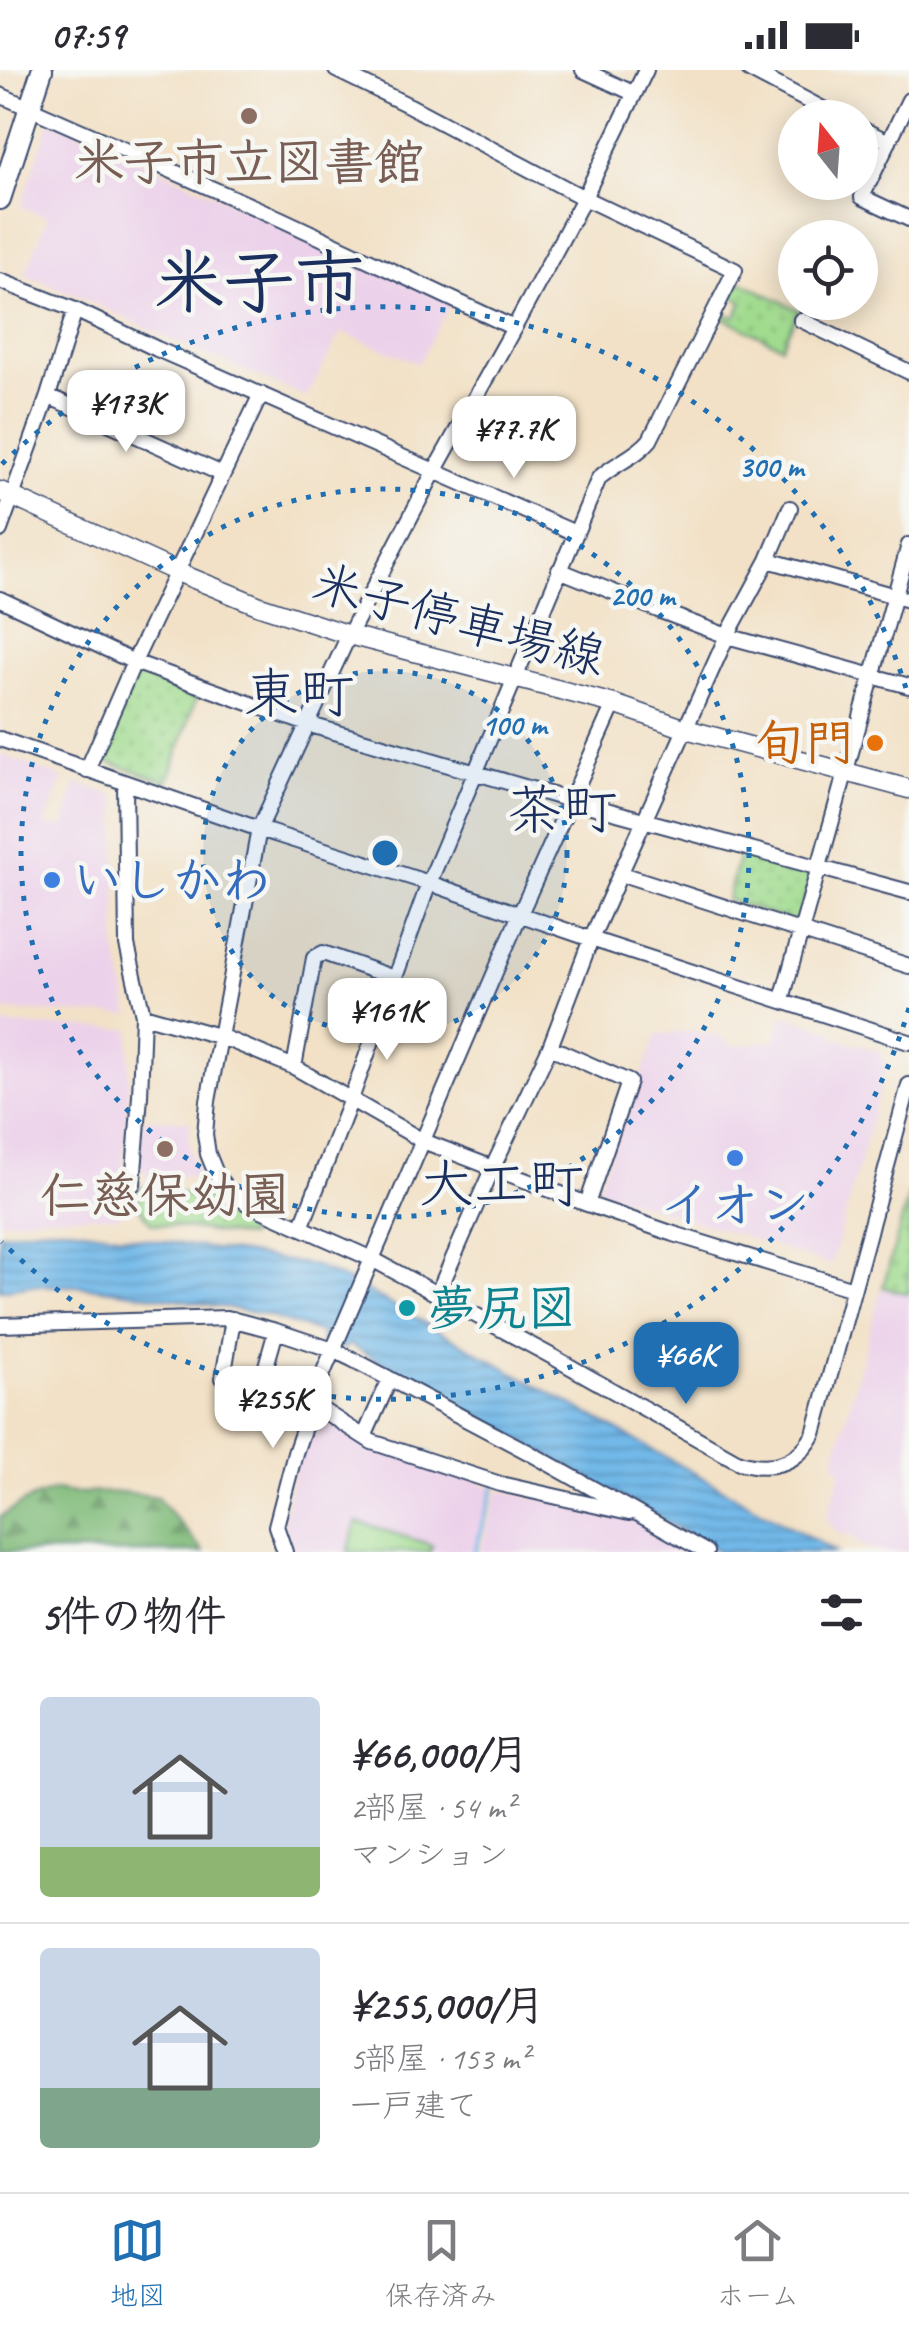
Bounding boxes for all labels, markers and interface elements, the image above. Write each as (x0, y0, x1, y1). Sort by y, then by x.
text: 07:59 (50, 12, 125, 59)
north arrow (778, 100, 878, 200)
map controls (778, 100, 878, 320)
marker: 米子市立図書館 (238, 105, 260, 127)
place label: 米子市立図書館 (74, 131, 424, 194)
button: locate (778, 220, 878, 320)
district label: 米子市 (154, 239, 364, 327)
pin: ¥173K (56, 370, 196, 455)
text: ¥173K (89, 382, 163, 423)
pin: ¥77.7K (433, 396, 595, 481)
text: ¥77.7K (474, 408, 554, 449)
text: 300 m (739, 448, 806, 486)
street label: 米子停車場線 (306, 551, 612, 689)
text: 200 m (610, 577, 677, 615)
district label: 東町 (244, 659, 354, 729)
text: 100 m (482, 706, 549, 744)
place label: 旬門 (755, 712, 855, 775)
marker: 旬門 (864, 732, 886, 754)
district label: 茶町 (507, 775, 617, 845)
centre of rings (367, 835, 403, 871)
place label: いしかわ (72, 849, 272, 912)
marker: いしかわ (41, 869, 63, 891)
pin: ¥161K (317, 978, 457, 1063)
text: ¥161K (350, 990, 424, 1031)
marker: 仁慈保幼園 (154, 1138, 176, 1160)
marker: イオン (724, 1147, 746, 1169)
district label: 大工町 (418, 1149, 584, 1219)
place label: 仁慈保幼園 (40, 1164, 290, 1227)
place label: イオン (661, 1173, 810, 1236)
place label: 夢尻図 (427, 1277, 577, 1340)
marker: 夢尻図 (396, 1297, 418, 1319)
pin: ¥66K (627, 1322, 745, 1407)
text: ¥66K (656, 1334, 716, 1375)
pin: ¥255K (203, 1366, 343, 1451)
text: ¥255K (237, 1378, 309, 1419)
icon: filters (814, 1585, 869, 1640)
text: 5件の物件 (40, 1590, 226, 1643)
text: ¥66,000/月 (350, 1728, 529, 1781)
icon: home (120, 1737, 240, 1857)
text: 2部屋 · 54 m² (350, 1787, 515, 1828)
text: マンション (350, 1834, 509, 1875)
text: ¥255,000/月 (350, 1979, 545, 2032)
icon: home (120, 1988, 240, 2108)
text: 5部屋 · 153 m² (350, 2038, 529, 2079)
text: 一戸建て (350, 2085, 478, 2126)
tab: 地図 (110, 2213, 166, 2313)
tab: 保存済み (385, 2213, 497, 2313)
tab: ホーム (716, 2213, 799, 2313)

